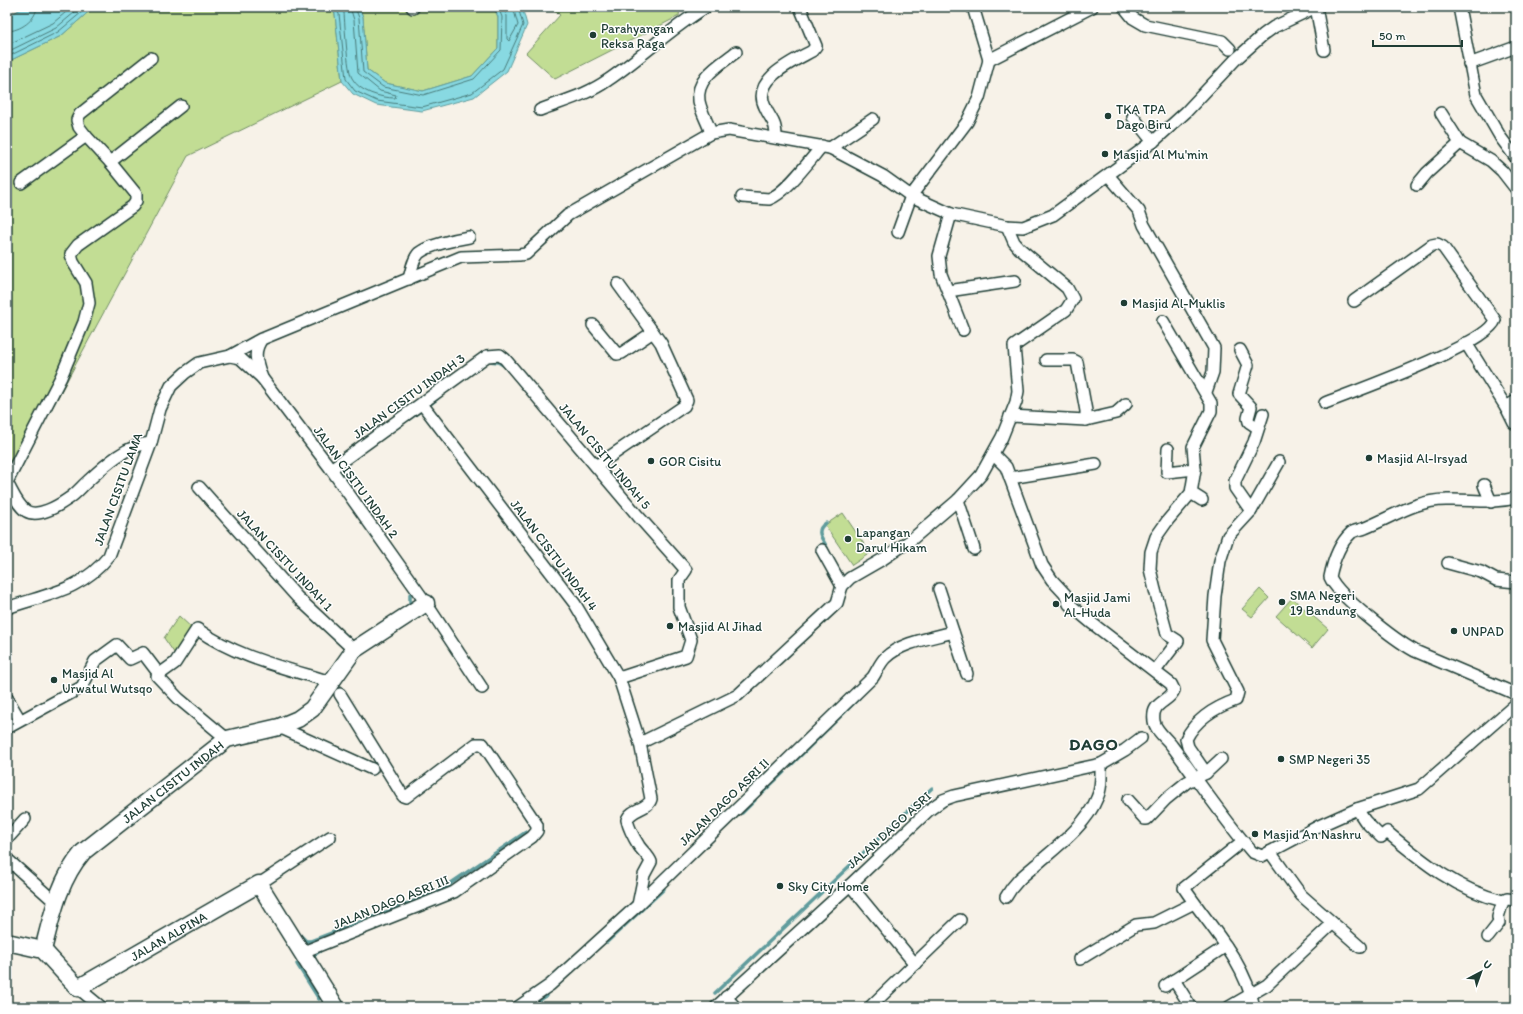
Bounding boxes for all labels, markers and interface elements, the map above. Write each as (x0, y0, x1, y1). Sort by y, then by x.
place label: Parahyangan Reksa Raga (601, 21, 675, 51)
scale bar (1373, 22, 1462, 48)
text: 50 m (1379, 29, 1405, 43)
marker: Parahyangan Reksa Raga (588, 30, 598, 40)
place label: TKA TPA Dago Biru (1116, 102, 1171, 132)
marker: TKA TPA Dago Biru (1103, 111, 1113, 121)
place label: Masjid Al Mu'min (1113, 147, 1209, 162)
marker: Masjid Al Mu'min (1100, 149, 1110, 159)
place label: Masjid Al-Muklis (1132, 296, 1226, 311)
marker: Masjid Al-Muklis (1119, 298, 1129, 308)
street label: JALAN CISITU INDAH 3 (350, 350, 468, 442)
street label: JALAN CISITU INDAH 5 (556, 400, 654, 512)
street label: JALAN CISITU INDAH 2 (310, 423, 402, 541)
street label: JALAN CISITU LAMA (91, 430, 146, 547)
place label: Masjid Al-Irsyad (1377, 451, 1467, 466)
marker: Masjid Al-Irsyad (1364, 453, 1374, 463)
place label: GOR Cisitu (659, 454, 721, 469)
marker: GOR Cisitu (646, 456, 656, 466)
street label: JALAN CISITU INDAH 4 (507, 497, 601, 614)
street label: JALAN CISITU INDAH 1 (234, 506, 336, 614)
place label: Lapangan Darul Hikam (856, 525, 927, 555)
marker: Lapangan Darul Hikam (843, 534, 853, 544)
place label: SMA Negeri 19 Bandung (1290, 588, 1357, 618)
place label: Masjid Jami Al-Huda (1064, 590, 1131, 620)
marker: SMA Negeri 19 Bandung (1277, 597, 1287, 607)
marker: Masjid Jami Al-Huda (1051, 599, 1061, 609)
place label: Masjid Al Jihad (678, 619, 762, 634)
marker: Masjid Al Jihad (665, 621, 675, 631)
place label: UNPAD (1462, 624, 1504, 639)
marker: UNPAD (1449, 626, 1459, 636)
place label: Masjid Al Urwatul Wutsqo (62, 666, 153, 696)
marker: Masjid Al Urwatul Wutsqo (49, 675, 59, 685)
district label: DAGO (1069, 734, 1119, 754)
street label: JALAN CISITU INDAH (119, 737, 226, 826)
place label: SMP Negeri 35 (1289, 752, 1370, 767)
marker: SMP Negeri 35 (1276, 754, 1286, 764)
street label: JALAN DAGO ASRI II (676, 755, 772, 849)
street label: JALAN DAGO ASRI (844, 788, 934, 872)
place label: Masjid An Nashru (1263, 827, 1361, 842)
marker: Masjid An Nashru (1250, 829, 1260, 839)
street label: JALAN DAGO ASRI III (331, 872, 451, 932)
place label: Sky City Home (788, 879, 869, 894)
marker: Sky City Home (775, 881, 785, 891)
street label: JALAN ALPINA (128, 908, 210, 964)
north arrow (1461, 952, 1501, 992)
text: U (1480, 958, 1494, 972)

